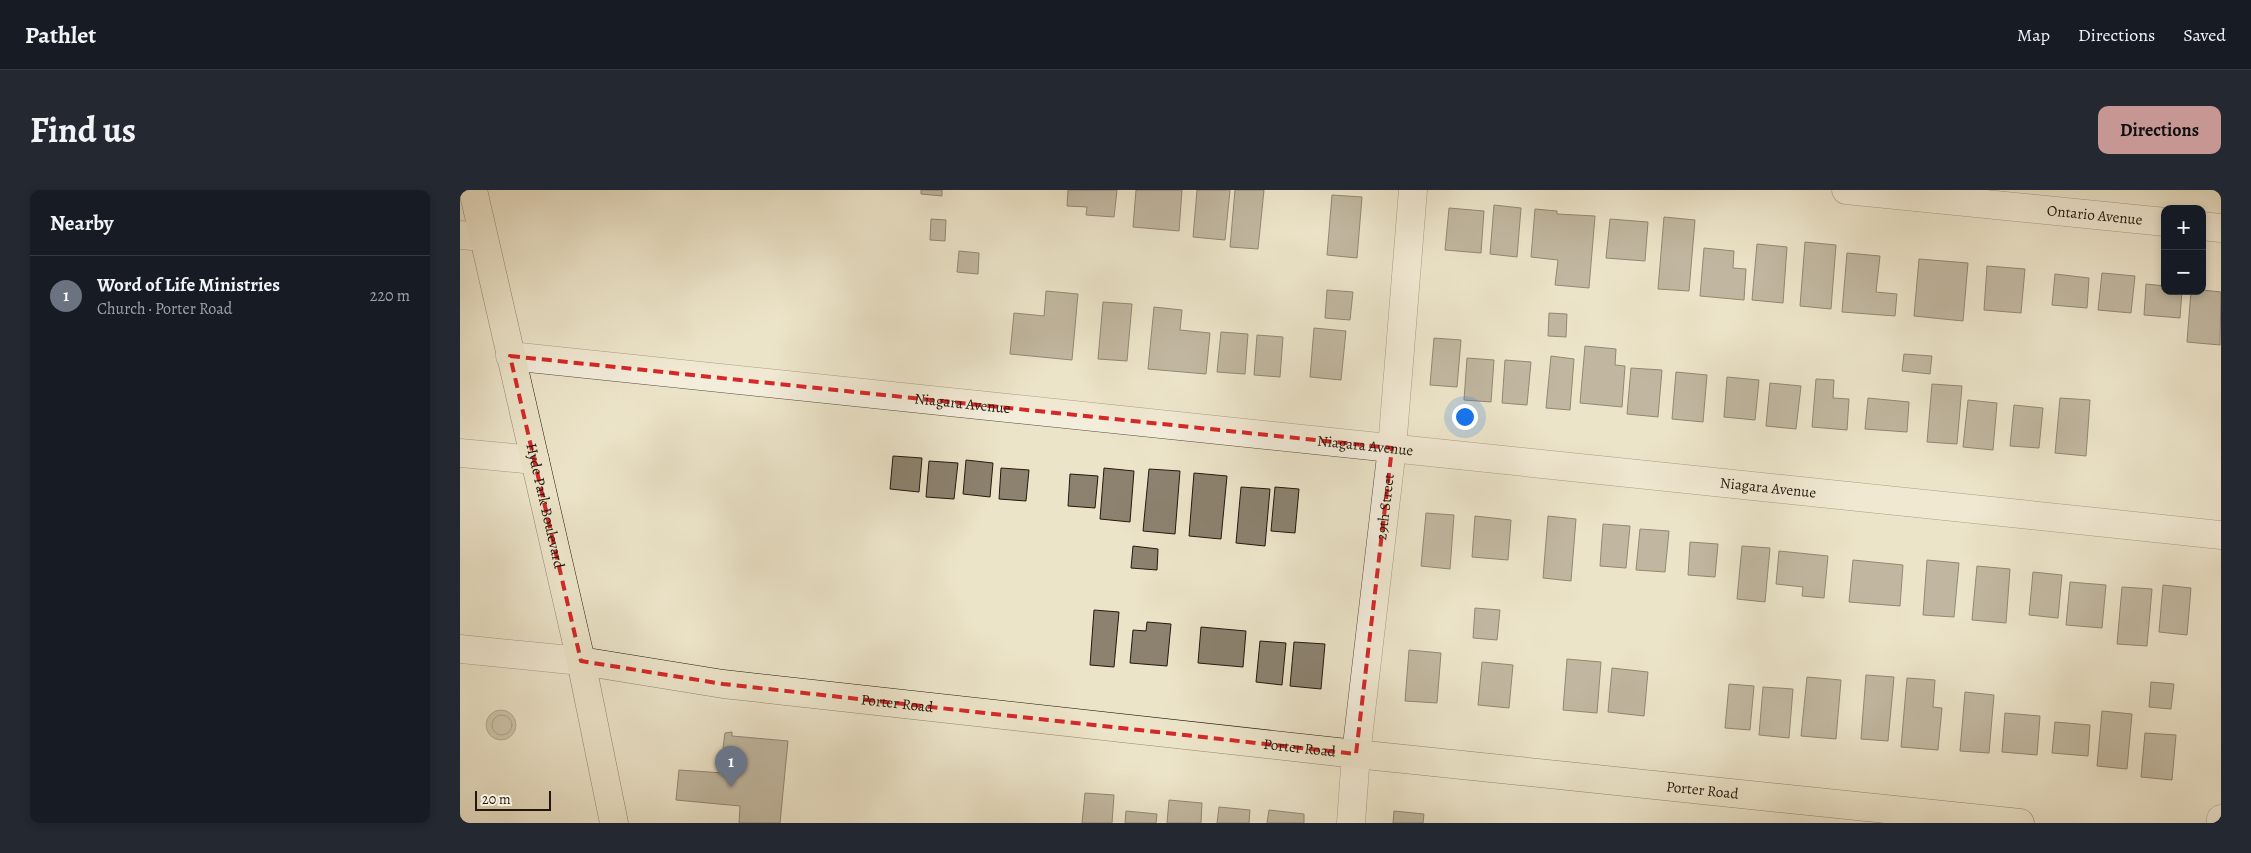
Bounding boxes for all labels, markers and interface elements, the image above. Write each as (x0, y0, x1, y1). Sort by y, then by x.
text: Pathlet (25, 19, 96, 51)
text: Map (2017, 23, 2050, 47)
text: Directions (2078, 23, 2155, 47)
text: Saved (2183, 23, 2226, 47)
text: Find us (30, 106, 136, 154)
button: Directions (2098, 106, 2221, 154)
street label: Ontario Avenue (2046, 200, 2144, 230)
map controls (2161, 205, 2206, 295)
button: + (2161, 205, 2206, 250)
text: Nearby (50, 209, 113, 237)
button: − (2161, 250, 2206, 295)
text: Word of Life Ministries (97, 272, 280, 298)
text: 1 (63, 285, 69, 307)
text: 220 m (370, 285, 410, 307)
text: Church · Porter Road (97, 298, 232, 320)
street label: Niagara Avenue (913, 388, 1012, 418)
your location (1452, 404, 1478, 430)
street label: Niagara Avenue (1316, 431, 1415, 460)
street label: Hyde Park Boulevard (521, 441, 570, 571)
street label: 29th Street (1371, 472, 1399, 541)
street label: Niagara Avenue (1719, 473, 1817, 503)
street label: Porter Road (860, 689, 935, 717)
street label: Porter Road (1262, 734, 1338, 762)
pin: 1 (715, 746, 747, 787)
street label: Porter Road (1665, 776, 1740, 804)
scale bar (475, 788, 551, 811)
text: 20 m (482, 790, 511, 809)

